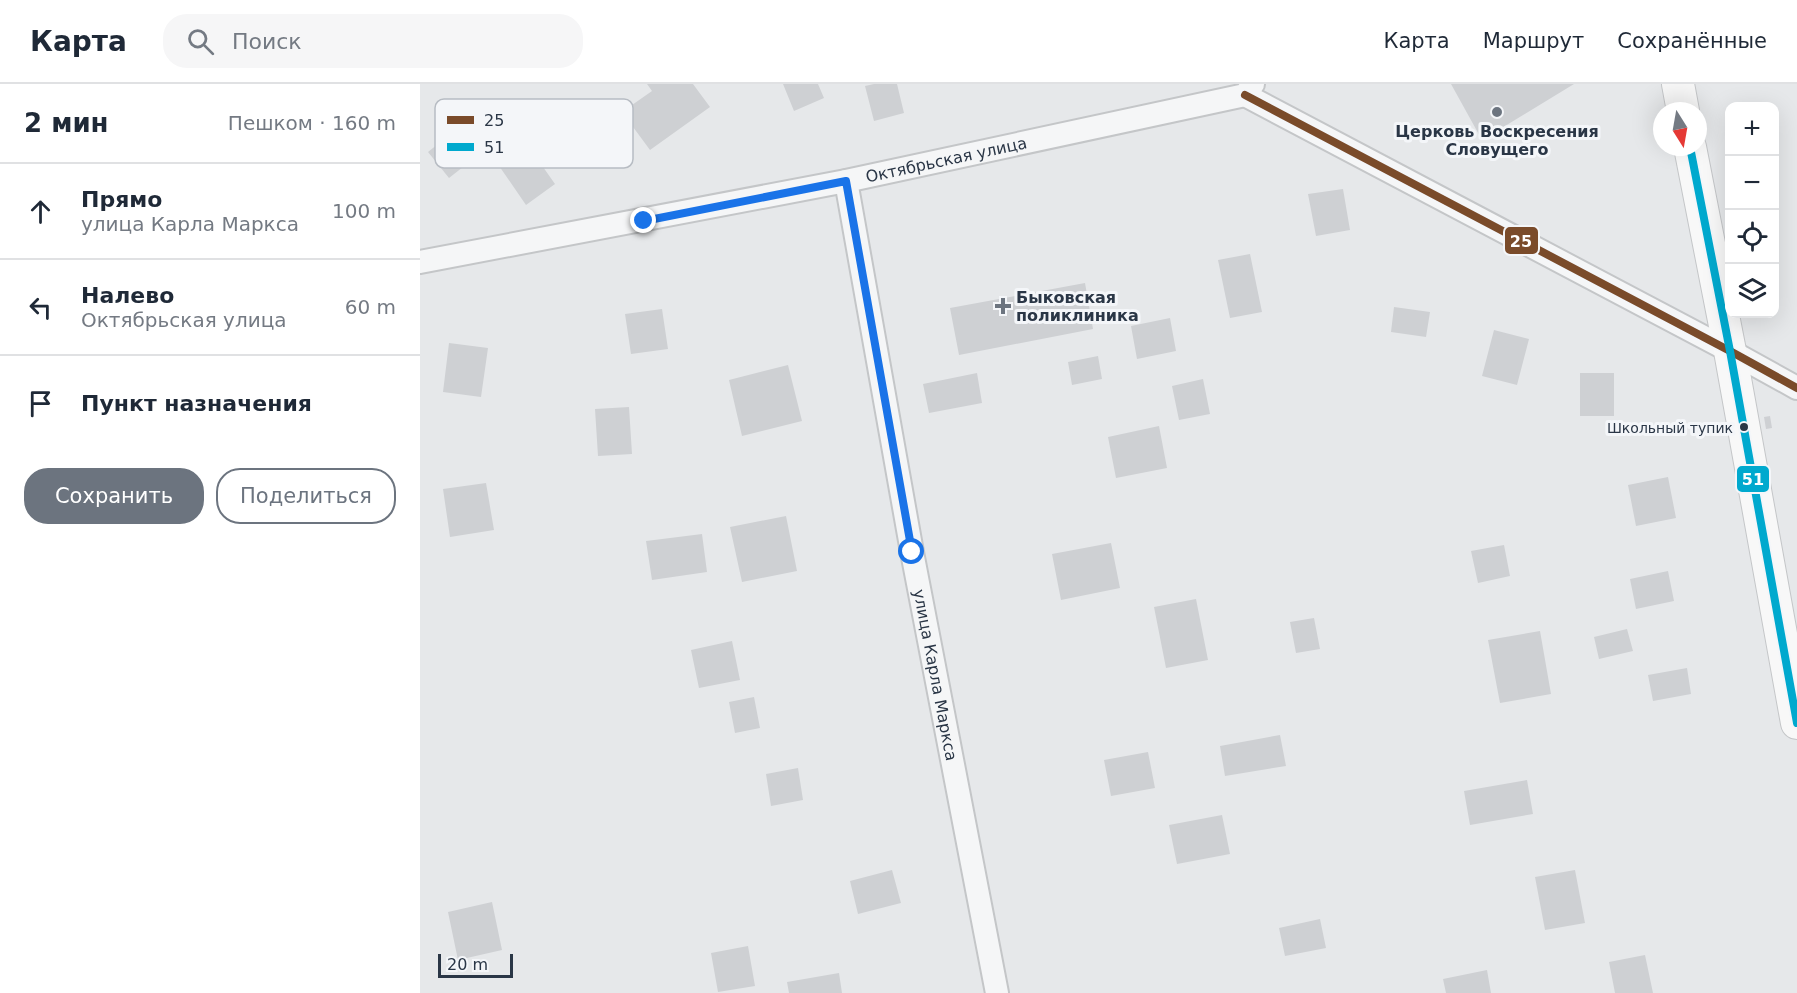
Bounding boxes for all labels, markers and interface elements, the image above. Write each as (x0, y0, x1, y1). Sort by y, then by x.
search box (163, 14, 583, 68)
text: Карта (30, 25, 127, 58)
icon: search (184, 25, 217, 58)
text: Поиск (232, 29, 302, 54)
text: Карта (1384, 29, 1450, 53)
text: Маршрут (1483, 29, 1584, 53)
text: Сохранённые (1617, 29, 1767, 53)
legend (435, 99, 633, 168)
north arrow (1653, 102, 1707, 156)
map controls (1725, 102, 1779, 318)
button: + (1725, 102, 1779, 156)
marker: Церковь Воскресения Словущего (1490, 105, 1504, 119)
text: 2 мин (24, 108, 109, 138)
text: Пешком · 160 m (228, 111, 396, 135)
text: 25 (484, 111, 504, 130)
place label: Церковь Воскресения Словущего (1395, 122, 1599, 159)
street label: Октябрьская улица (864, 133, 1029, 187)
text: 51 (484, 138, 504, 157)
button: − (1725, 156, 1779, 210)
text: Прямо (81, 187, 162, 212)
icon: ahead (24, 195, 57, 228)
text: 100 m (332, 199, 396, 223)
route end (630, 207, 656, 233)
button: locate (1725, 210, 1779, 264)
text: улица Карла Маркса (81, 212, 299, 236)
line badge: 25 (1504, 226, 1539, 255)
text: 25 (1510, 232, 1532, 251)
button: layers (1725, 264, 1779, 318)
text: Налево (81, 283, 174, 308)
place label: Быковская поликлиника (1016, 288, 1139, 325)
icon: left (24, 291, 57, 324)
text: 60 m (345, 295, 396, 319)
marker: Быковская поликлиника (994, 297, 1012, 315)
text: Октябрьская улица (81, 308, 287, 332)
icon: arrive (24, 387, 57, 420)
text: Пункт назначения (81, 391, 312, 416)
place label: Школьный тупик (1607, 420, 1733, 436)
marker: Школьный тупик (1738, 421, 1750, 433)
line badge: 51 (1736, 465, 1770, 493)
button: Сохранить (24, 468, 204, 524)
button: Поделиться (216, 468, 396, 524)
text: 51 (1742, 470, 1764, 489)
route start (898, 538, 924, 564)
street label: улица Карла Маркса (909, 588, 961, 762)
scale bar (438, 951, 513, 978)
text: 20 m (447, 955, 488, 974)

